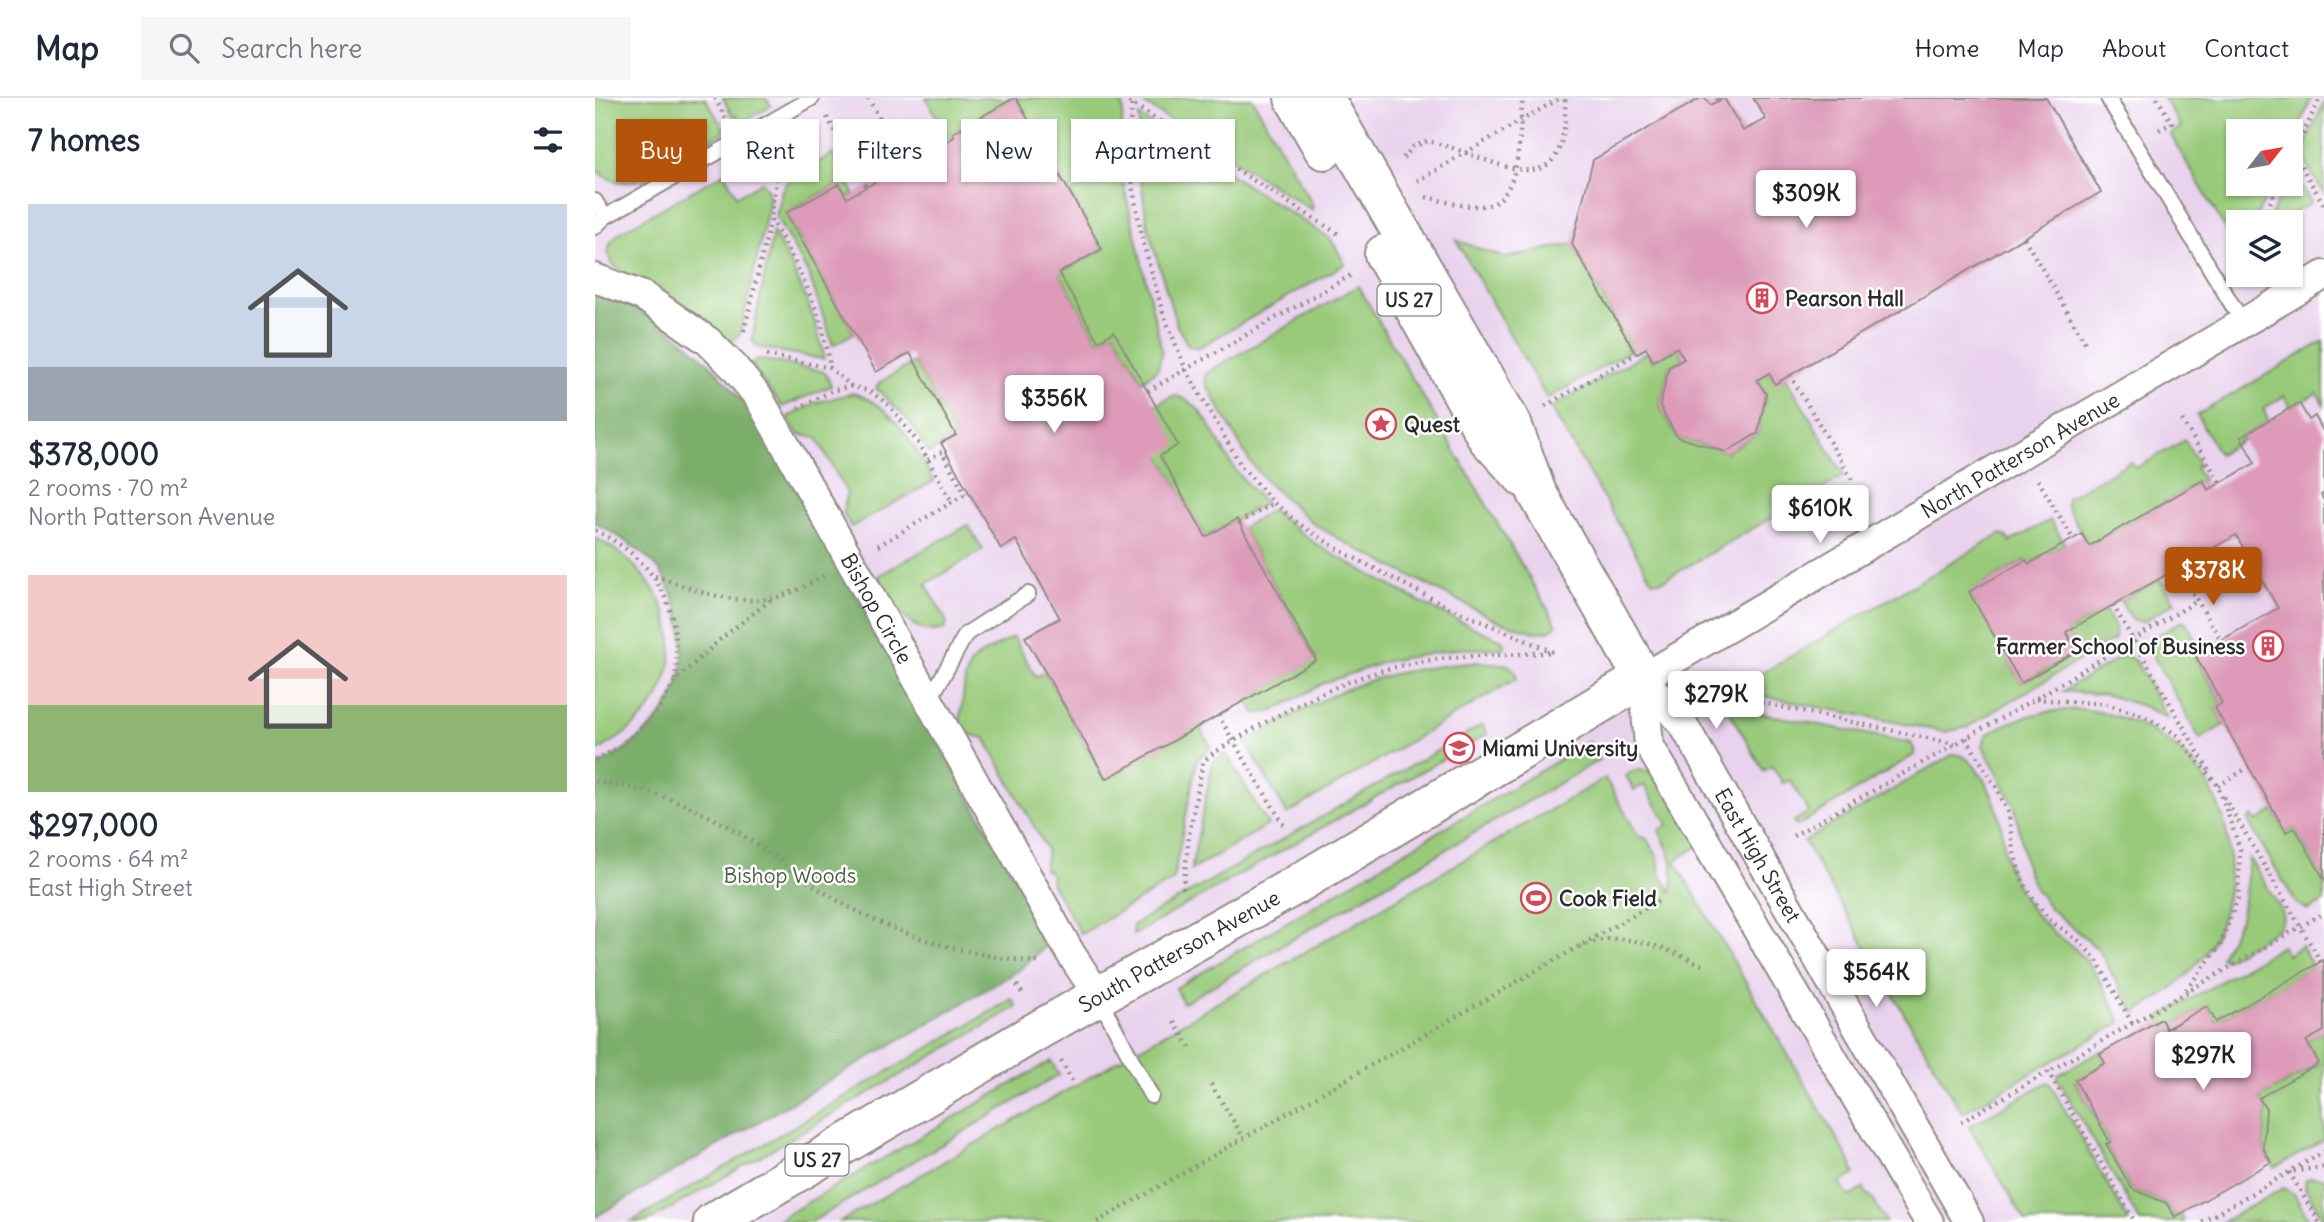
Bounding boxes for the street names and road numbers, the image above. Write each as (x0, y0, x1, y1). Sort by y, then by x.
road number: US 27 (1377, 284, 1441, 316)
street label: North Patterson Avenue (1916, 386, 2124, 524)
street label: Bishop Circle (835, 548, 919, 668)
street label: East High Street (1709, 783, 1807, 927)
street label: South Patterson Avenue (1073, 883, 1284, 1018)
road number: US 27 (785, 1144, 849, 1176)

